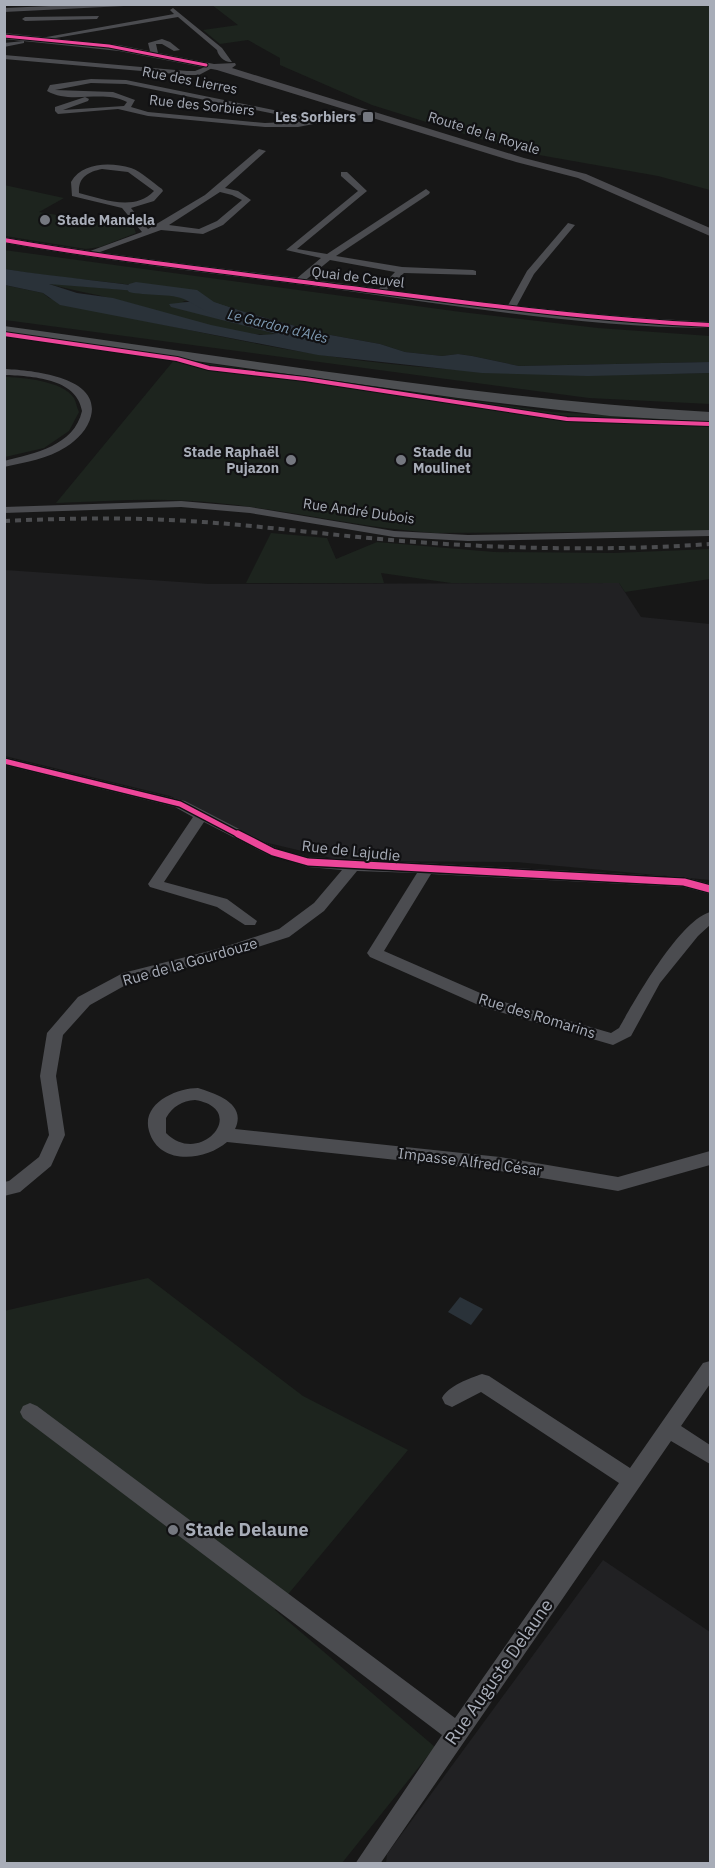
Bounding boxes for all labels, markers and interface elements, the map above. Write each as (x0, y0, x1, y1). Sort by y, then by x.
street label: Rue des Lierres (141, 62, 239, 98)
street label: Rue des Sorbiers (148, 90, 256, 120)
street label: Route de la Royale (426, 107, 543, 159)
place label: Les Sorbiers (275, 108, 356, 126)
marker: Les Sorbiers (361, 110, 375, 124)
place label: Stade Mandela (57, 211, 155, 229)
marker: Stade Mandela (38, 213, 52, 227)
street label: Quai de Cauvel (310, 262, 406, 292)
water label: Le Gardon d'Alès (226, 305, 331, 347)
place label: Stade Raphaël Pujazon (183, 443, 279, 477)
place label: Stade du Moulinet (413, 443, 472, 477)
marker: Stade Raphaël Pujazon (284, 453, 298, 467)
marker: Stade du Moulinet (394, 453, 408, 467)
street label: Rue André Dubois (302, 494, 416, 528)
street label: Rue de Lajudie (301, 836, 401, 865)
street label: Rue de la Gourdouze (120, 933, 259, 990)
street label: Rue des Romarins (476, 989, 598, 1042)
street label: Impasse Alfred César (397, 1143, 544, 1180)
place label: Stade Delaune (185, 1518, 309, 1541)
marker: Stade Delaune (166, 1523, 180, 1537)
street label: Rue Auguste Delaune (440, 1594, 558, 1749)

